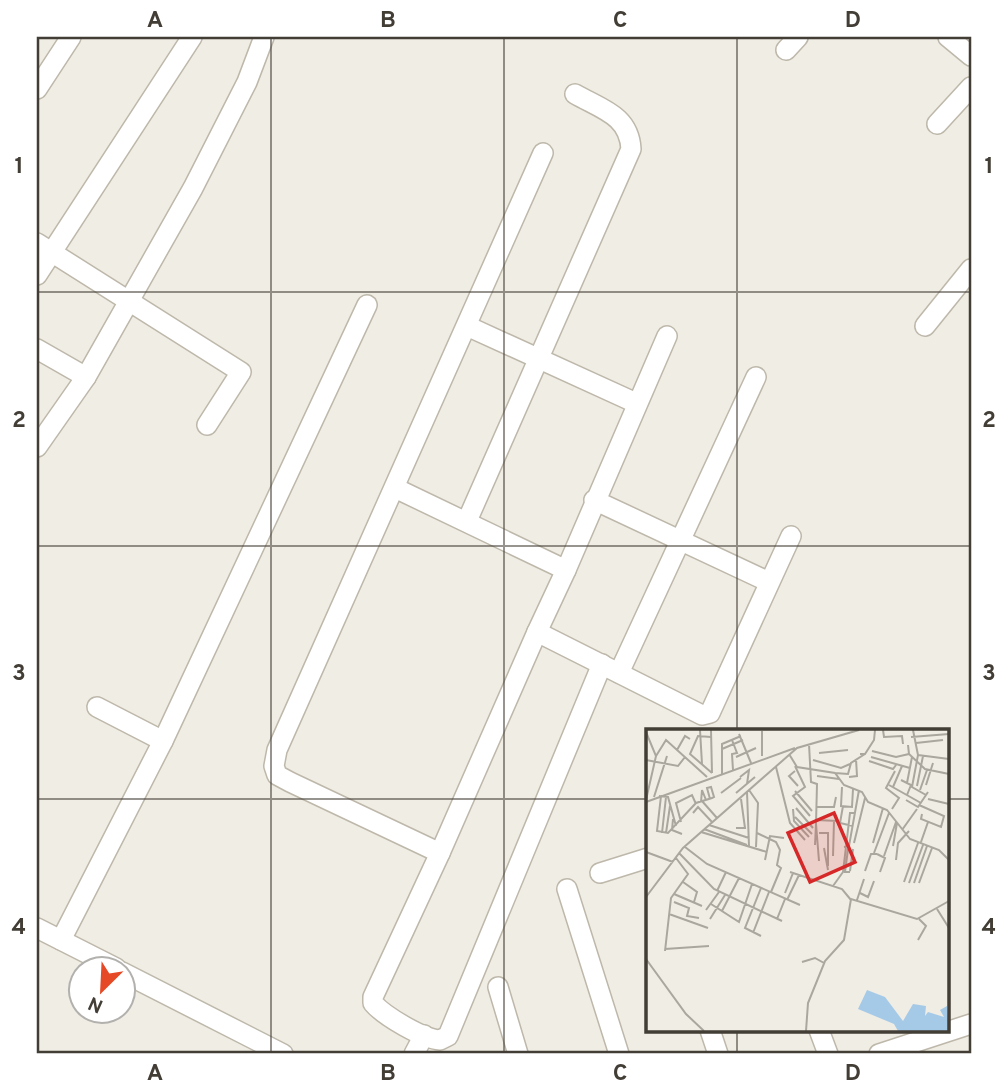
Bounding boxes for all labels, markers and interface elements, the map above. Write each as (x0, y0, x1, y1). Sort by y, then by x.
text: A (147, 7, 163, 36)
text: B (380, 7, 396, 36)
text: C (613, 7, 627, 36)
text: D (845, 7, 861, 36)
text: 1 (14, 153, 24, 182)
text: 1 (984, 153, 994, 182)
text: 2 (12, 407, 26, 436)
text: 2 (982, 407, 996, 436)
text: 3 (12, 660, 26, 689)
text: 3 (982, 660, 996, 689)
inset map (646, 729, 948, 1032)
text: 4 (12, 914, 26, 943)
text: 4 (982, 914, 996, 943)
north arrow (66, 954, 136, 1024)
text: N (85, 990, 107, 1017)
text: A (147, 1060, 163, 1089)
text: B (380, 1060, 396, 1089)
text: C (613, 1060, 627, 1089)
text: D (845, 1060, 861, 1089)

